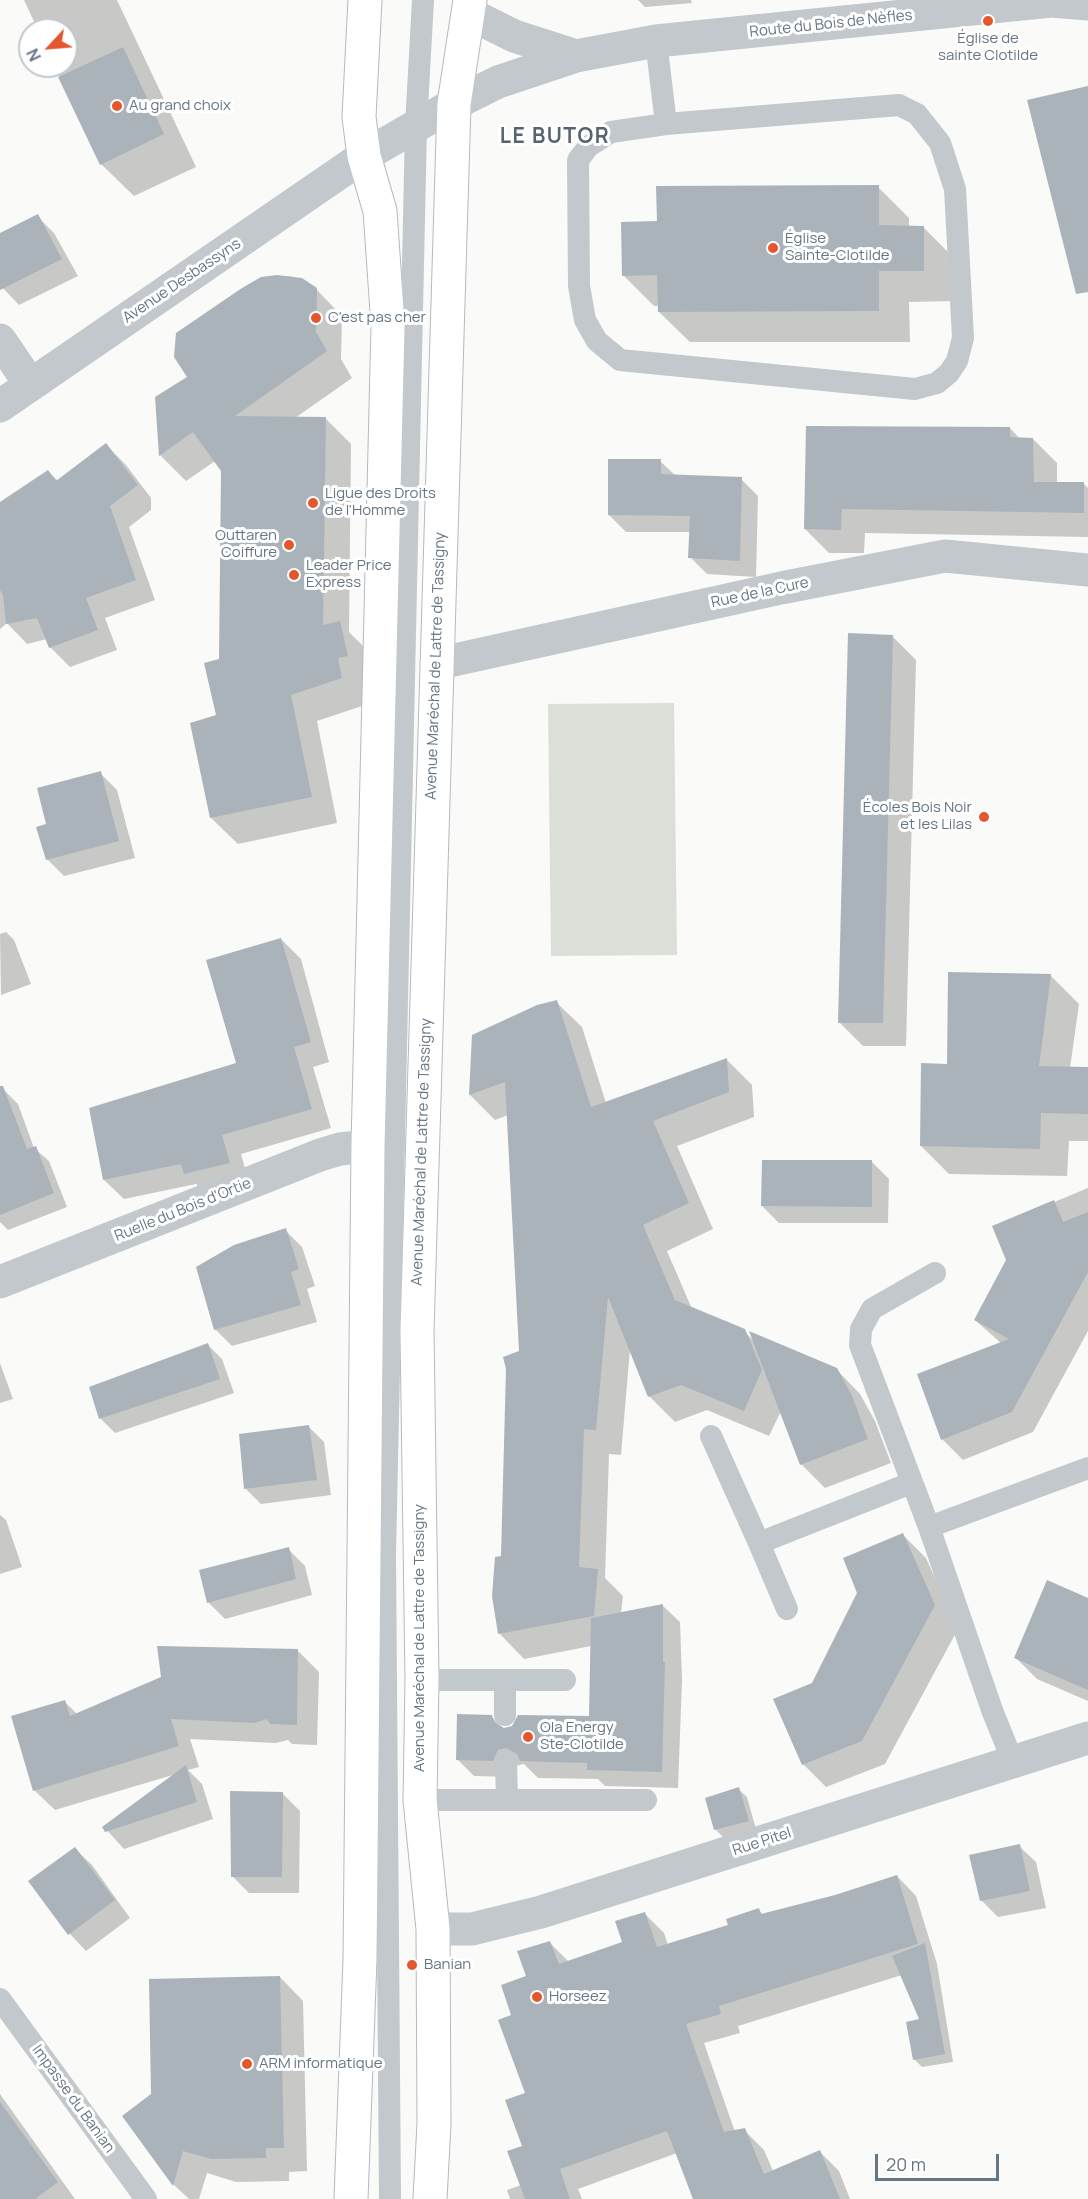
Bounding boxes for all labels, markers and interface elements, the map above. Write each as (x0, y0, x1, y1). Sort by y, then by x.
street label: Route du Bois de Nèfles (749, 6, 913, 42)
marker: Église de sainte Clotilde (981, 14, 995, 28)
north arrow (18, 18, 78, 78)
place label: Église de sainte Clotilde (938, 30, 1038, 65)
text: N (21, 45, 46, 65)
place label: Au grand choix (129, 97, 231, 115)
marker: Au grand choix (110, 99, 124, 113)
district label: LE BUTOR (500, 124, 610, 150)
place label: Église Sainte-Clotilde (785, 230, 890, 265)
street label: Avenue Desbassyns (120, 235, 244, 327)
marker: Église Sainte-Clotilde (766, 241, 780, 255)
place label: C'est pas cher (328, 309, 426, 327)
marker: C'est pas cher (309, 311, 323, 325)
place label: Ligue des Droits de l'Homme (325, 485, 436, 520)
marker: Ligue des Droits de l'Homme (306, 496, 320, 510)
place label: Outtaren Coiffure (215, 527, 277, 562)
street label: Avenue Maréchal de Lattre de Tassigny (422, 532, 450, 800)
marker: Outtaren Coiffure (282, 538, 296, 552)
place label: Leader Price Express (306, 557, 391, 592)
marker: Leader Price Express (287, 568, 301, 582)
street label: Rue de la Cure (710, 574, 810, 612)
place label: Écoles Bois Noir et les Lilas (863, 799, 972, 834)
marker: Écoles Bois Noir et les Lilas (977, 810, 991, 824)
street label: Avenue Maréchal de Lattre de Tassigny (408, 1018, 436, 1286)
street label: Ruelle du Bois d'Ortie (112, 1174, 254, 1246)
street label: Avenue Maréchal de Lattre de Tassigny (411, 1504, 429, 1772)
place label: Ola Energy Ste-Clotilde (540, 1719, 624, 1754)
marker: Ola Energy Ste-Clotilde (521, 1730, 535, 1744)
street label: Rue Pitel (730, 1824, 794, 1860)
place label: Banian (424, 1956, 471, 1974)
marker: Banian (405, 1958, 419, 1972)
place label: Horseez (549, 1988, 607, 2006)
marker: Horseez (530, 1990, 544, 2004)
street label: Impasse du Banian (28, 2042, 118, 2156)
place label: ARM informatique (259, 2055, 382, 2073)
marker: ARM informatique (240, 2057, 254, 2071)
scale bar (878, 2142, 1002, 2180)
text: 20 m (886, 2152, 926, 2176)

